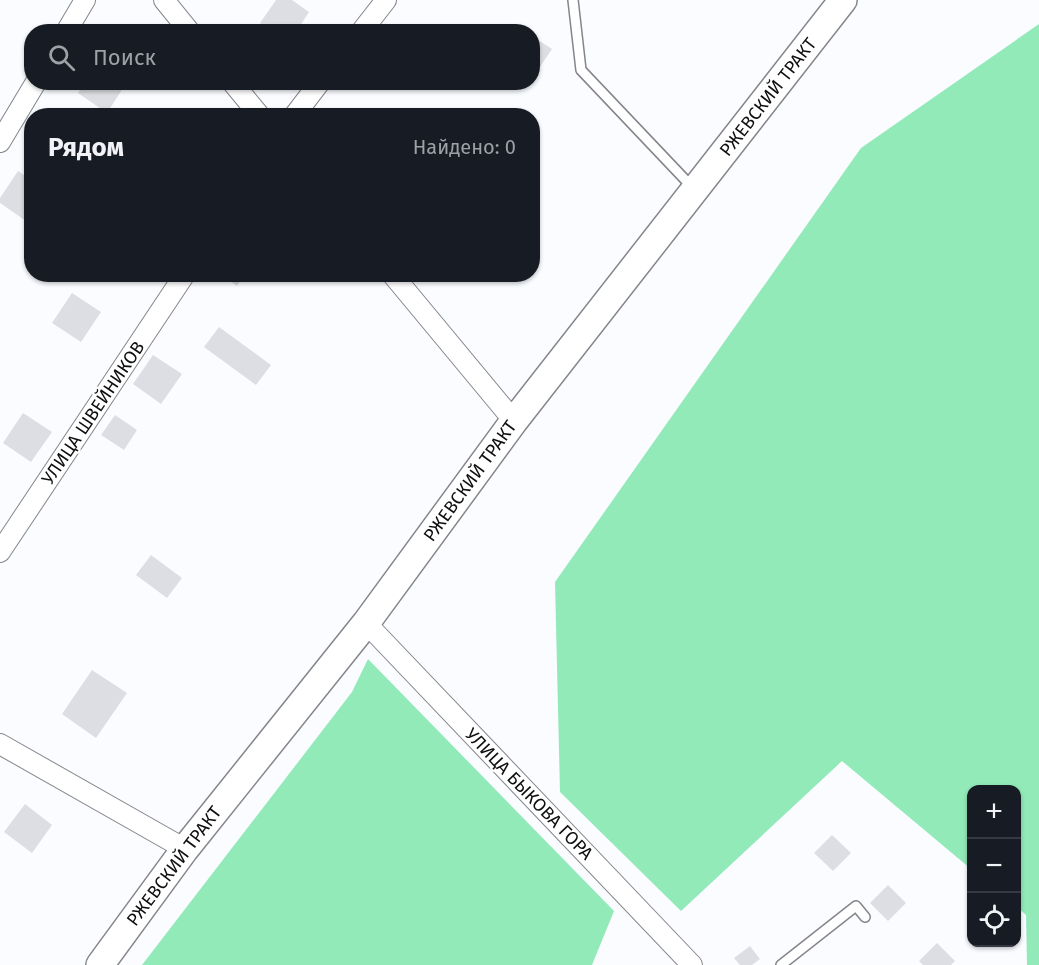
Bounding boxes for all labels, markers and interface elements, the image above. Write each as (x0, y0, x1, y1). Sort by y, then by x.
search box (24, 24, 540, 90)
street label: РЖЕВСКИЙ ТРАКТ (715, 33, 821, 161)
icon: search (45, 41, 78, 74)
text: Поиск (93, 44, 156, 71)
text: Рядом (48, 132, 124, 163)
text: Найдено: 0 (413, 135, 516, 159)
street label: УЛИЦА ШВЕЙНИКОВ (37, 337, 149, 489)
street label: РЖЕВСКИЙ ТРАКТ (419, 416, 522, 546)
street label: УЛИЦА БЫКОВА ГОРА (460, 724, 598, 865)
map controls (967, 785, 1021, 947)
button: + (967, 785, 1021, 839)
street label: РЖЕВСКИЙ ТРАКТ (122, 801, 227, 930)
button: − (967, 839, 1021, 893)
button: locate (967, 893, 1021, 947)

